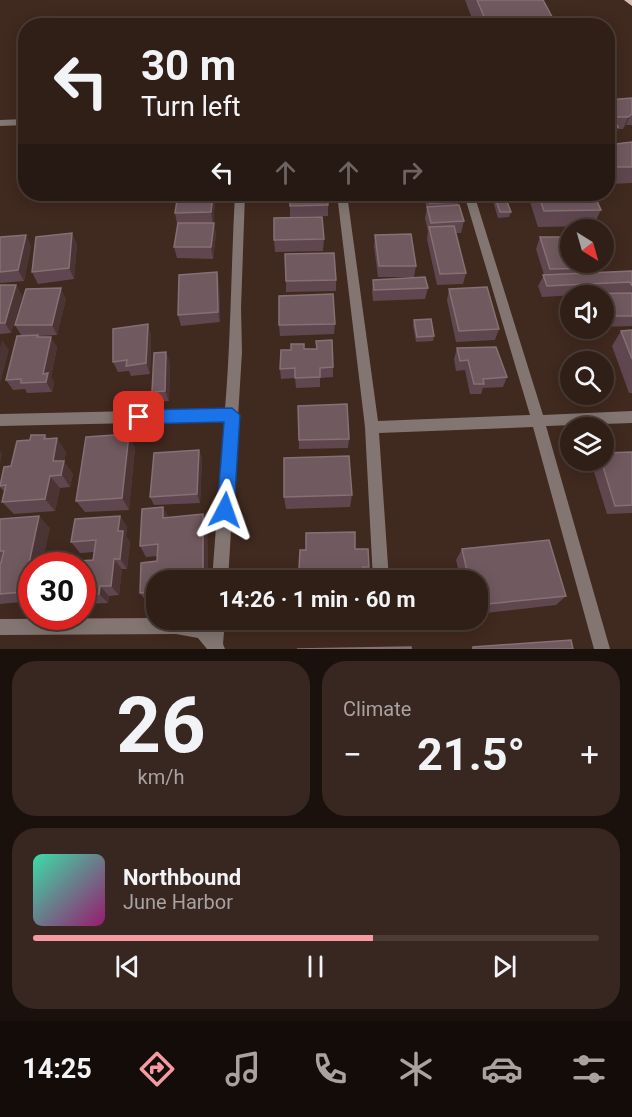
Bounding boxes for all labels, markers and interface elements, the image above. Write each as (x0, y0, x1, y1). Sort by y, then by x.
text: 30 m (141, 41, 236, 90)
icon: left (42, 42, 120, 120)
text: Turn left (141, 91, 241, 123)
icon: left (206, 156, 239, 189)
icon: ahead (269, 156, 302, 189)
icon: ahead (332, 156, 365, 189)
icon: right (395, 156, 428, 189)
north arrow (560, 219, 614, 273)
map controls (560, 219, 614, 471)
button: sound (560, 285, 614, 339)
button: search (560, 351, 614, 405)
pin (113, 391, 164, 442)
icon: arrive (122, 400, 155, 433)
button: layers (560, 417, 614, 471)
position arrow (193, 478, 257, 542)
speed limit sign: 30 (18, 552, 96, 630)
text: 14:26 · 1 min · 60 m (219, 587, 415, 612)
text: 26 (116, 680, 206, 771)
text: Climate (343, 697, 411, 721)
text: 21.5° (417, 728, 525, 781)
text: − (343, 735, 362, 774)
text: + (580, 735, 599, 774)
text: km/h (138, 765, 184, 789)
text: Northbound (123, 865, 241, 890)
text: June Harbor (123, 890, 233, 914)
icon: previous (111, 950, 144, 983)
icon: pause (299, 950, 332, 983)
icon: next (488, 950, 521, 983)
icon: directions (136, 1048, 178, 1090)
icon: music (222, 1048, 264, 1090)
icon: phone (309, 1048, 351, 1090)
icon: climate (395, 1048, 437, 1090)
icon: car (481, 1048, 523, 1090)
icon: filters (568, 1048, 610, 1090)
text: 14:25 (22, 1053, 92, 1085)

